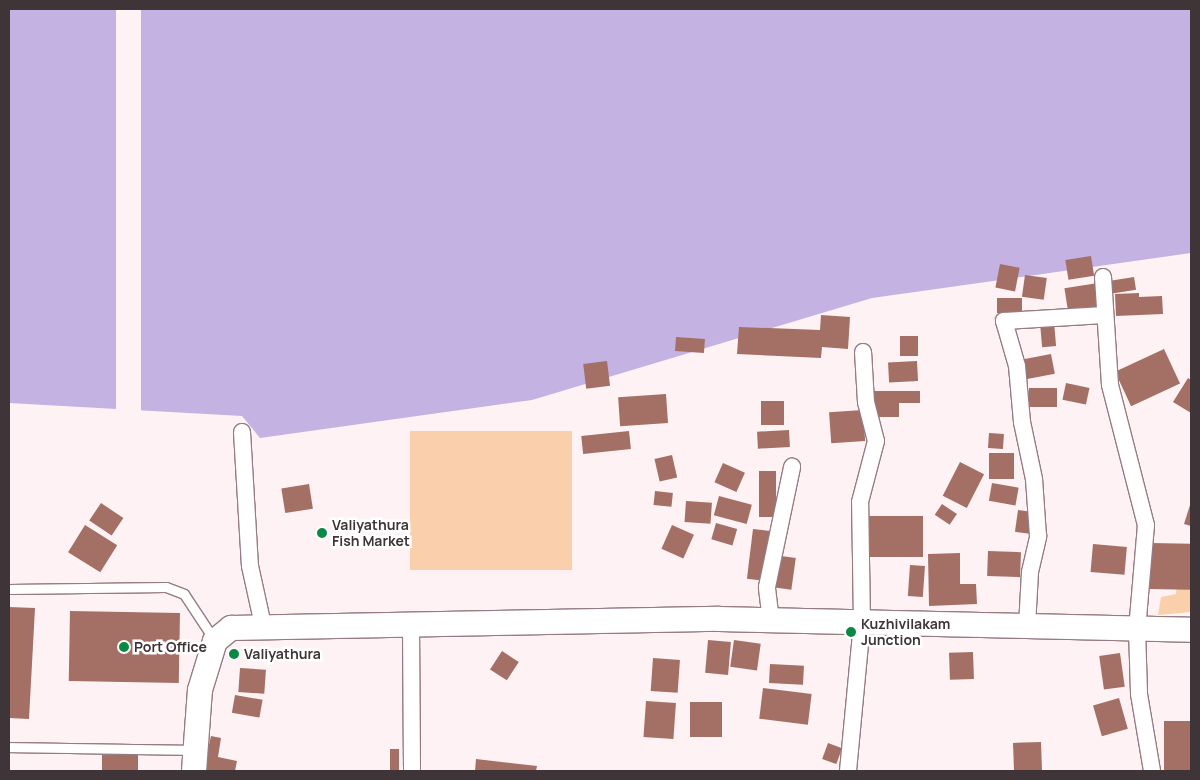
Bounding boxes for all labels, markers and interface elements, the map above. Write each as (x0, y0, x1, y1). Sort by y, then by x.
place label: Valiyathura Fish Market (332, 517, 410, 550)
marker: Valiyathura Fish Market (316, 527, 328, 539)
place label: Kuzhivilakam Junction (861, 616, 950, 648)
marker: Kuzhivilakam Junction (845, 626, 857, 638)
place label: Port Office (134, 639, 207, 655)
marker: Port Office (118, 641, 130, 653)
place label: Valiyathura (244, 646, 321, 662)
marker: Valiyathura (228, 648, 240, 660)

